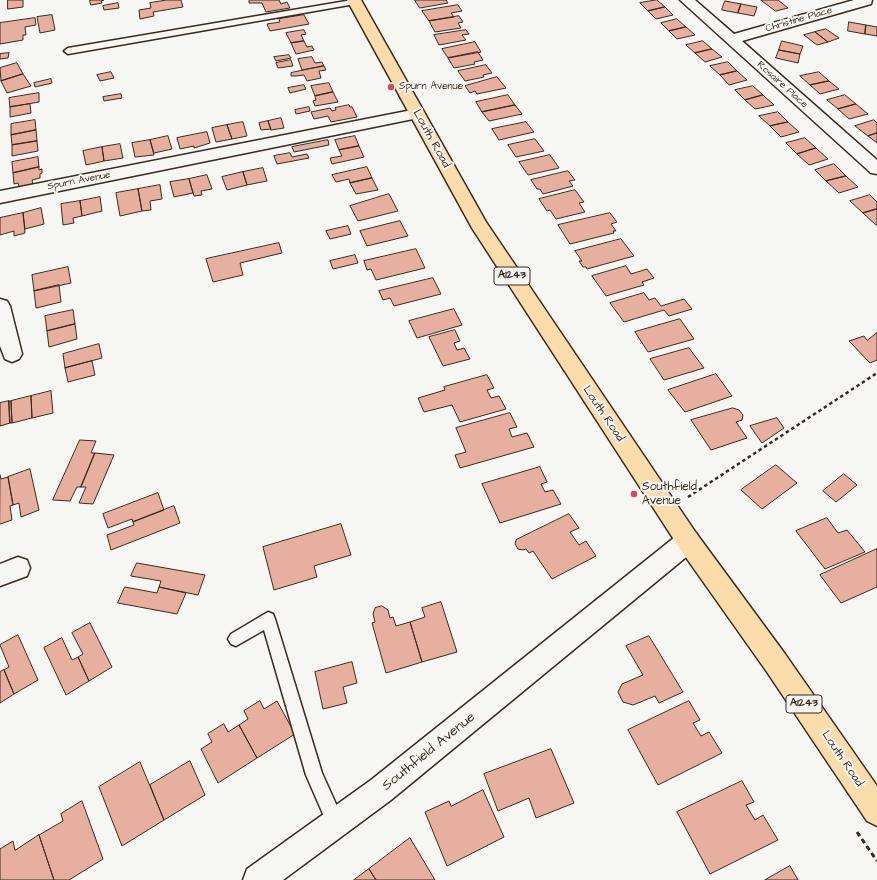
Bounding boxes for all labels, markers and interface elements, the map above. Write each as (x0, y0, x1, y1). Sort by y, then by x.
street label: Christine Place (764, 5, 834, 35)
street label: Rosaire Place (754, 59, 810, 111)
place label: Spurn Avenue (399, 81, 463, 93)
marker: Spurn Avenue (386, 82, 396, 92)
street label: Louth Road (409, 107, 453, 171)
street label: Spurn Avenue (46, 169, 112, 193)
road number: A1243 (494, 267, 530, 285)
street label: Louth Road (579, 383, 627, 445)
place label: Southfield Avenue (642, 480, 697, 508)
marker: Southfield Avenue (629, 489, 639, 499)
road number: A1243 (786, 695, 822, 713)
street label: Southfield Avenue (379, 709, 479, 795)
street label: Louth Road (818, 728, 866, 790)

